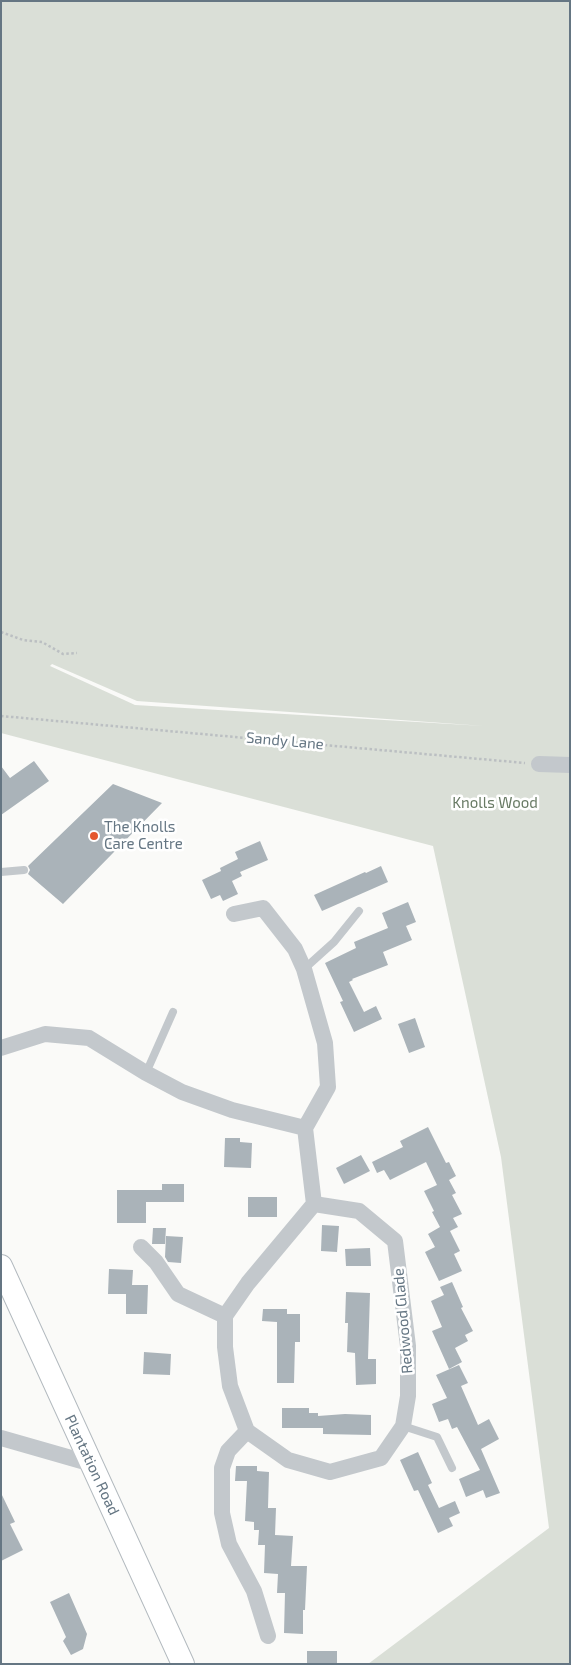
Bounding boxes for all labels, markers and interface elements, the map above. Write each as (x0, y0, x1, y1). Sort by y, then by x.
street label: Sandy Lane (245, 729, 325, 753)
park label: Knolls Wood (452, 794, 538, 812)
place label: The Knolls Care Centre (104, 818, 183, 853)
marker: The Knolls Care Centre (88, 830, 100, 842)
street label: Redwood Glade (389, 1267, 417, 1375)
street label: Plantation Road (61, 1412, 123, 1518)

